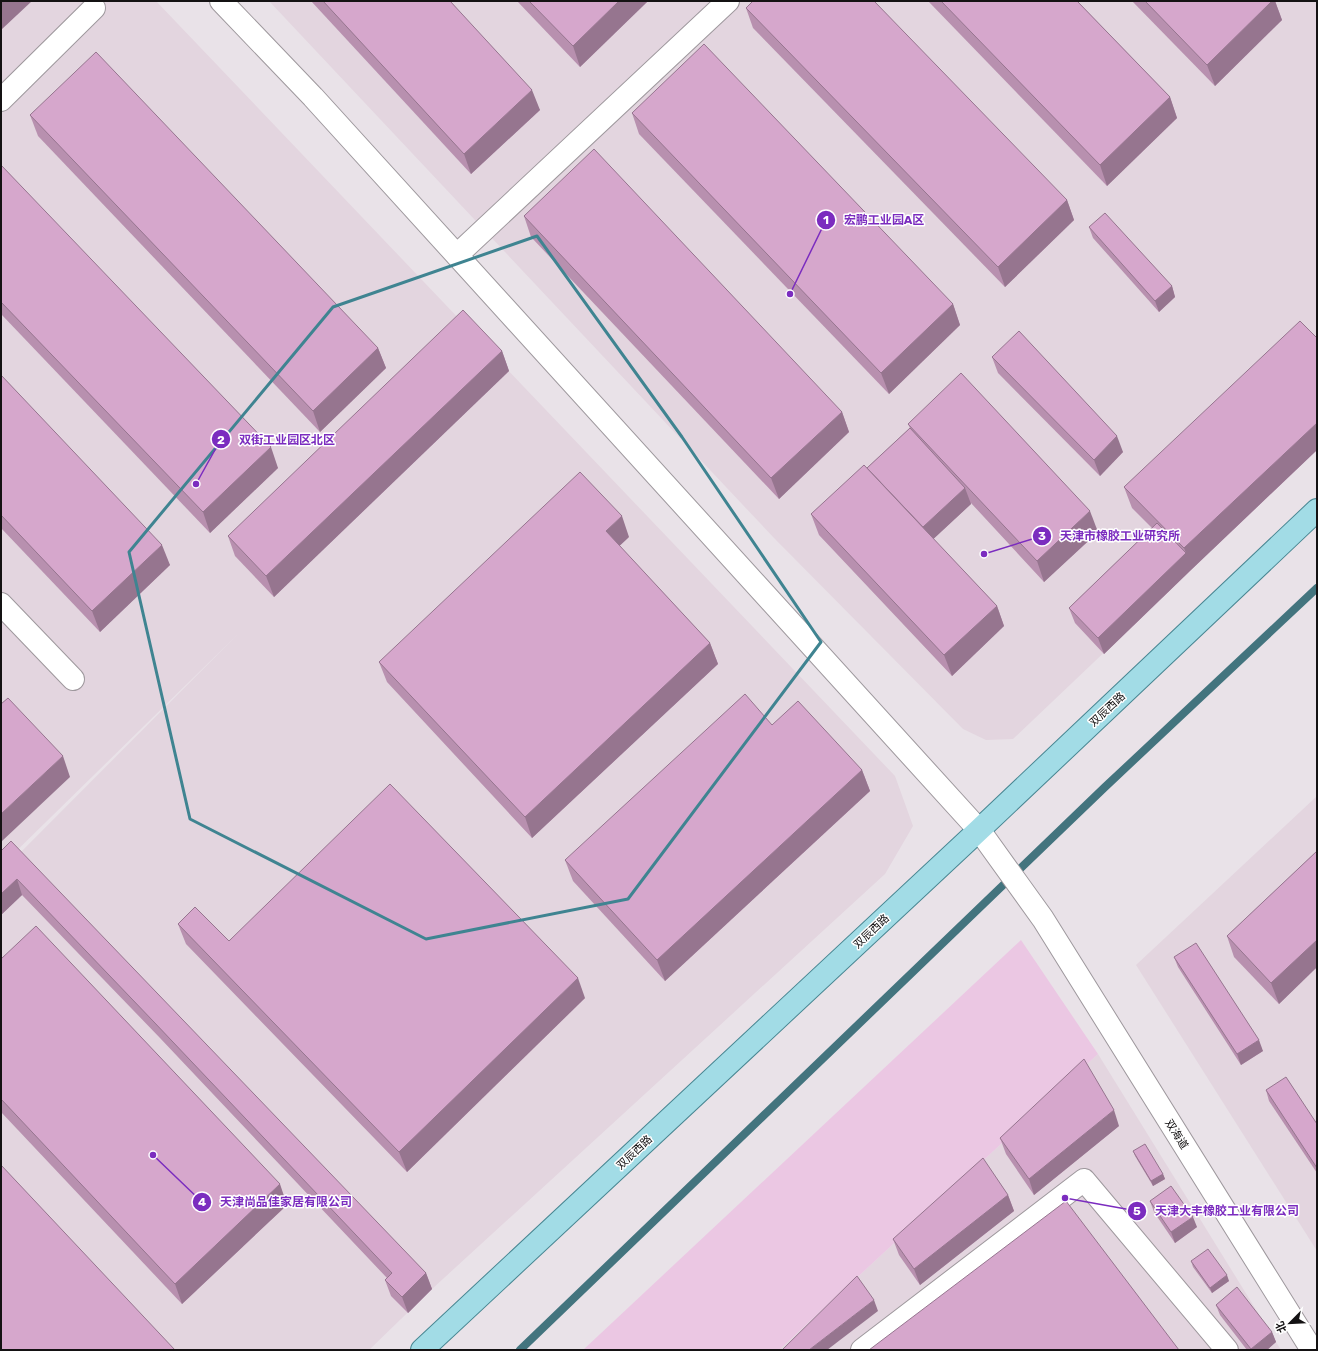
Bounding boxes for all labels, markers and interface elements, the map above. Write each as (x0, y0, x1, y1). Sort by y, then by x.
callout: 宏鹏工业园A区 (816, 208, 932, 232)
text: 1 (823, 213, 829, 227)
text: 宏鹏工业园A区 (844, 213, 924, 227)
callout: 双街工业园区北区 (211, 427, 343, 451)
text: 2 (217, 433, 225, 447)
text: 双街工业园区北区 (239, 433, 335, 447)
callout: 天津市橡胶工业研究所 (1032, 524, 1188, 548)
text: 3 (1038, 529, 1046, 543)
text: 天津市橡胶工业研究所 (1060, 529, 1180, 543)
street label: 双辰西路 (1087, 690, 1128, 729)
street label: 双辰西路 (851, 912, 892, 951)
street label: 双海道 (1162, 1117, 1191, 1152)
street label: 双辰西路 (614, 1133, 655, 1172)
callout: 天津尚品佳家居有限公司 (192, 1190, 360, 1214)
text: 4 (198, 1195, 206, 1209)
text: 天津尚品佳家居有限公司 (220, 1195, 352, 1209)
callout: 天津大丰橡胶工业有限公司 (1127, 1199, 1307, 1223)
text: 5 (1133, 1204, 1141, 1218)
text: 天津大丰橡胶工业有限公司 (1155, 1204, 1299, 1218)
north arrow (1270, 1303, 1310, 1343)
text: 北 (1273, 1319, 1289, 1335)

